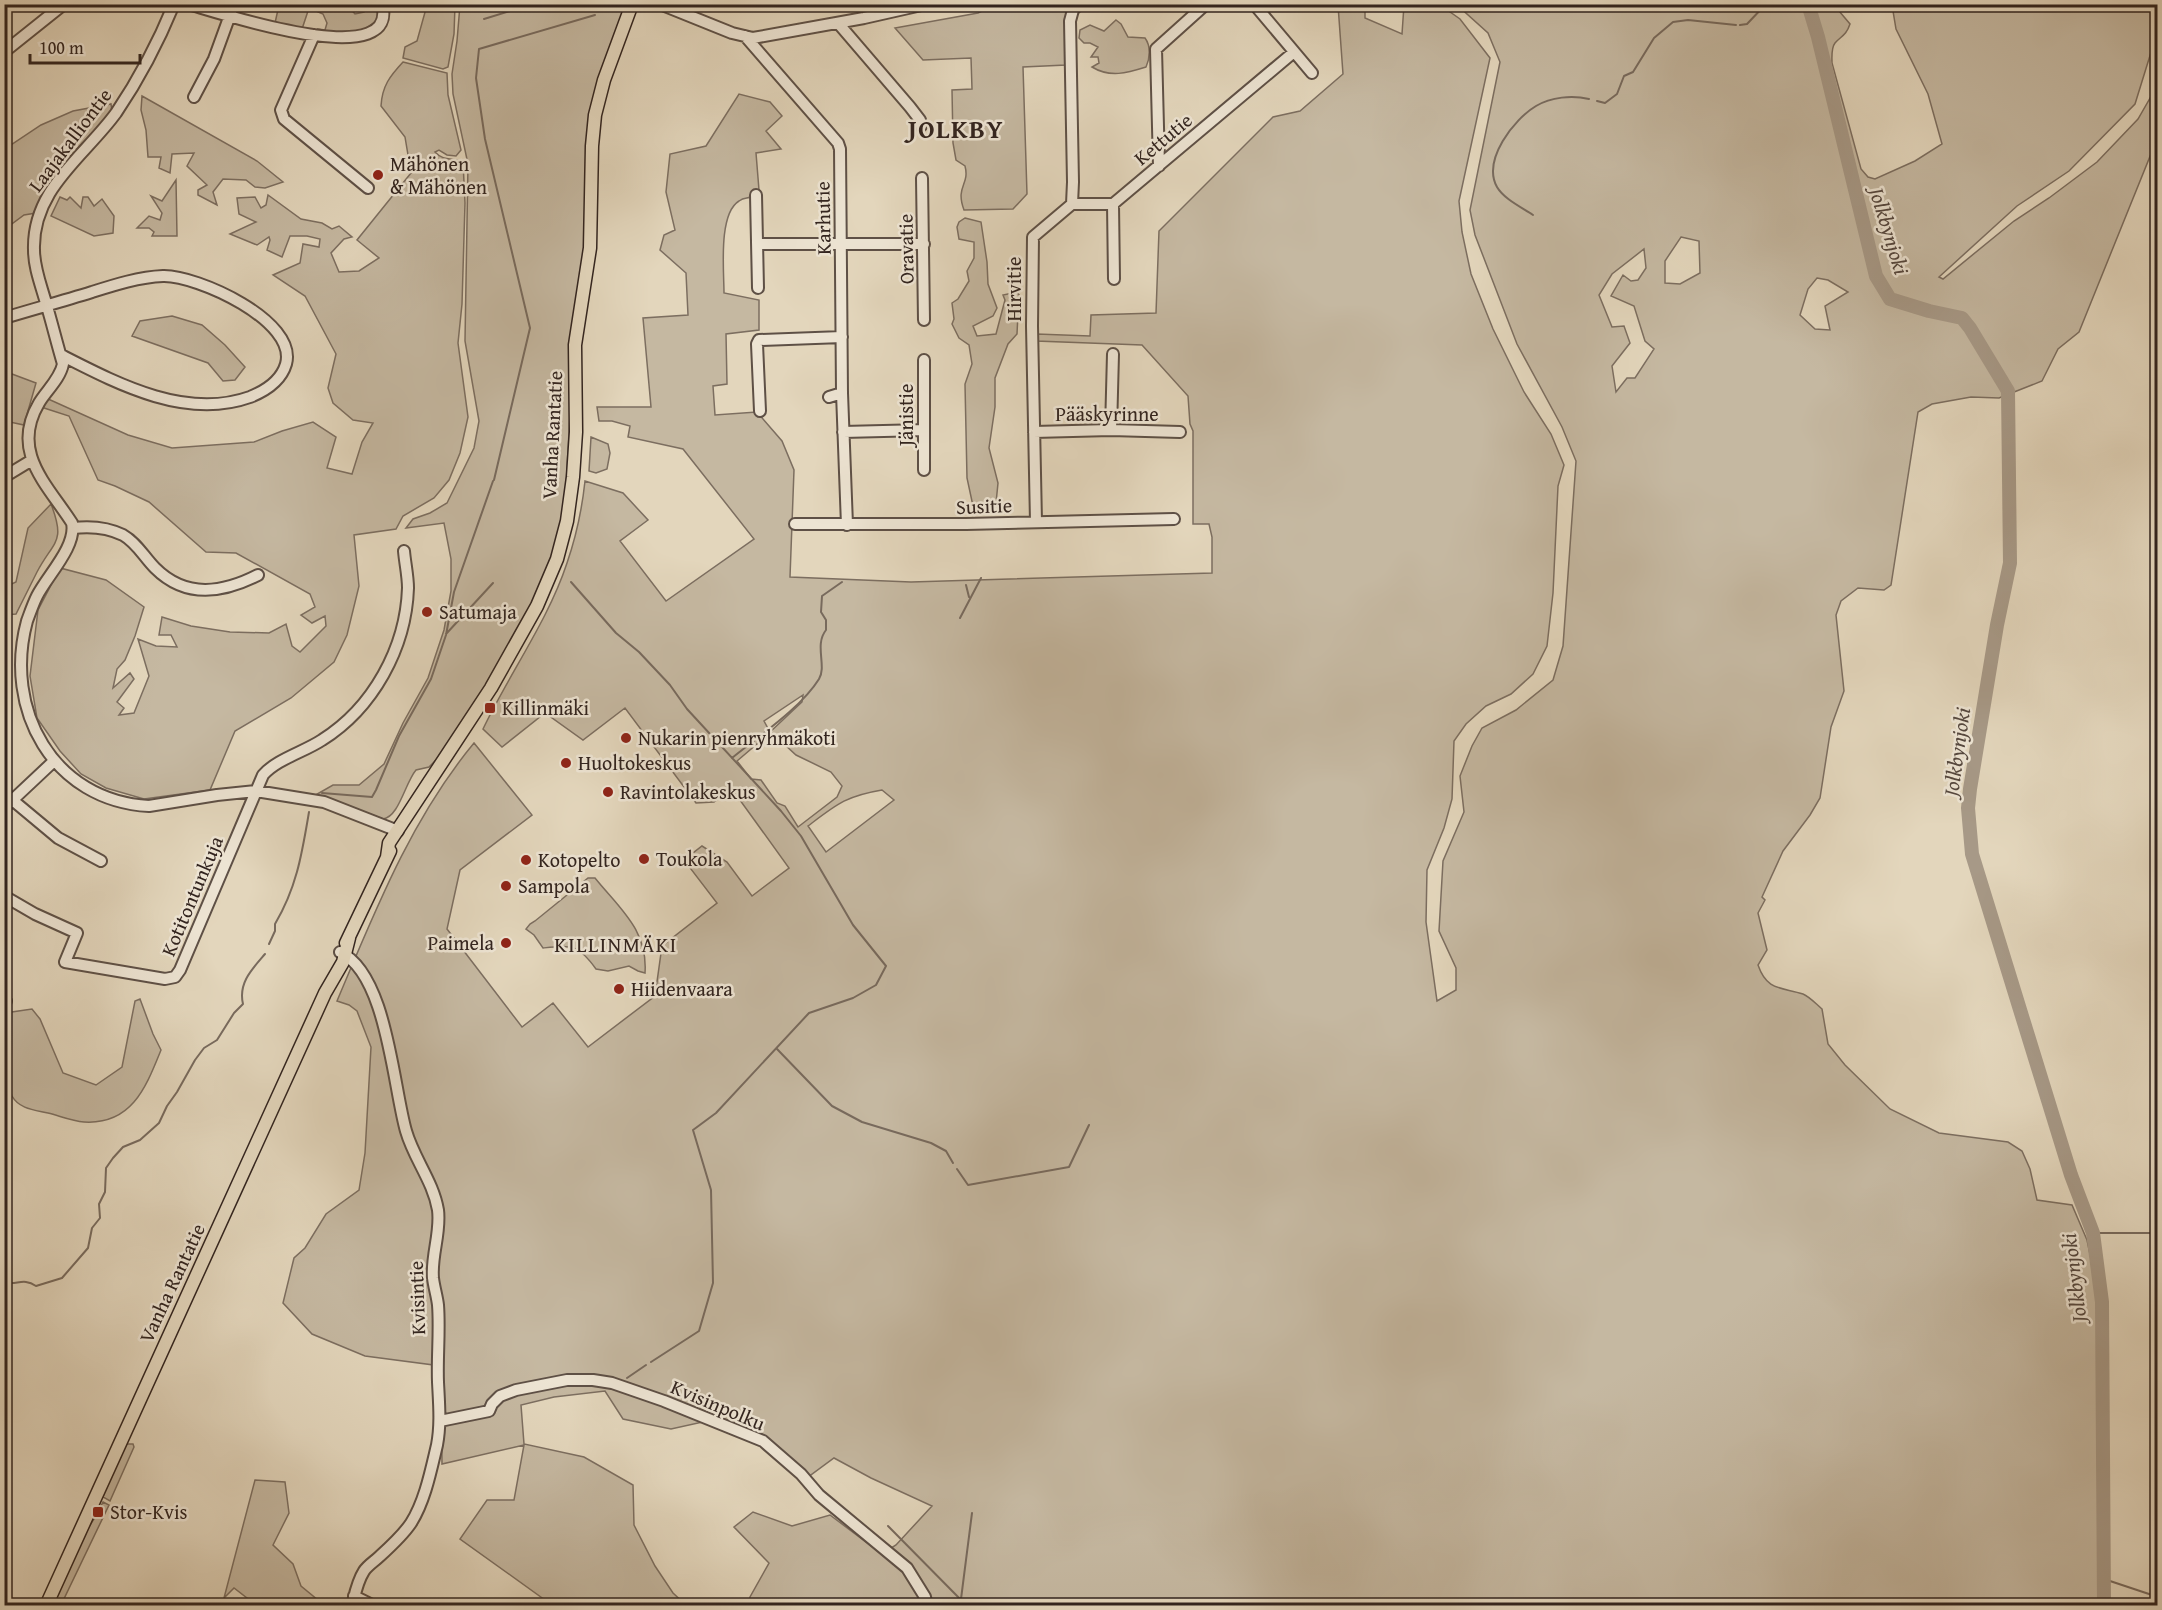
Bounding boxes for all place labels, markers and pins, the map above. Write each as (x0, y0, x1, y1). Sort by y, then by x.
place label: Mähönen & Mähönen (390, 149, 487, 201)
marker: Mähönen & Mähönen (371, 168, 385, 182)
place label: Satumaja (439, 597, 517, 626)
marker: Satumaja (420, 605, 434, 619)
place label: Killinmäki (502, 693, 589, 722)
marker: Killinmäki (483, 701, 497, 715)
place label: Nukarin pienryhmäkoti (638, 723, 836, 752)
marker: Nukarin pienryhmäkoti (619, 731, 633, 745)
place label: Huoltokeskus (578, 748, 691, 777)
marker: Huoltokeskus (559, 756, 573, 770)
place label: Ravintolakeskus (620, 777, 756, 806)
marker: Ravintolakeskus (601, 785, 615, 799)
place label: Toukola (656, 844, 723, 873)
place label: Kotopelto (538, 845, 620, 874)
marker: Toukola (637, 852, 651, 866)
marker: Kotopelto (519, 853, 533, 867)
place label: Sampola (518, 871, 590, 900)
marker: Sampola (499, 879, 513, 893)
place label: Paimela (427, 928, 495, 957)
marker: Paimela (499, 936, 513, 950)
place label: Hiidenvaara (631, 974, 733, 1003)
marker: Hiidenvaara (612, 982, 626, 996)
place label: Stor-Kvis (110, 1497, 188, 1526)
marker: Stor-Kvis (91, 1505, 105, 1519)

